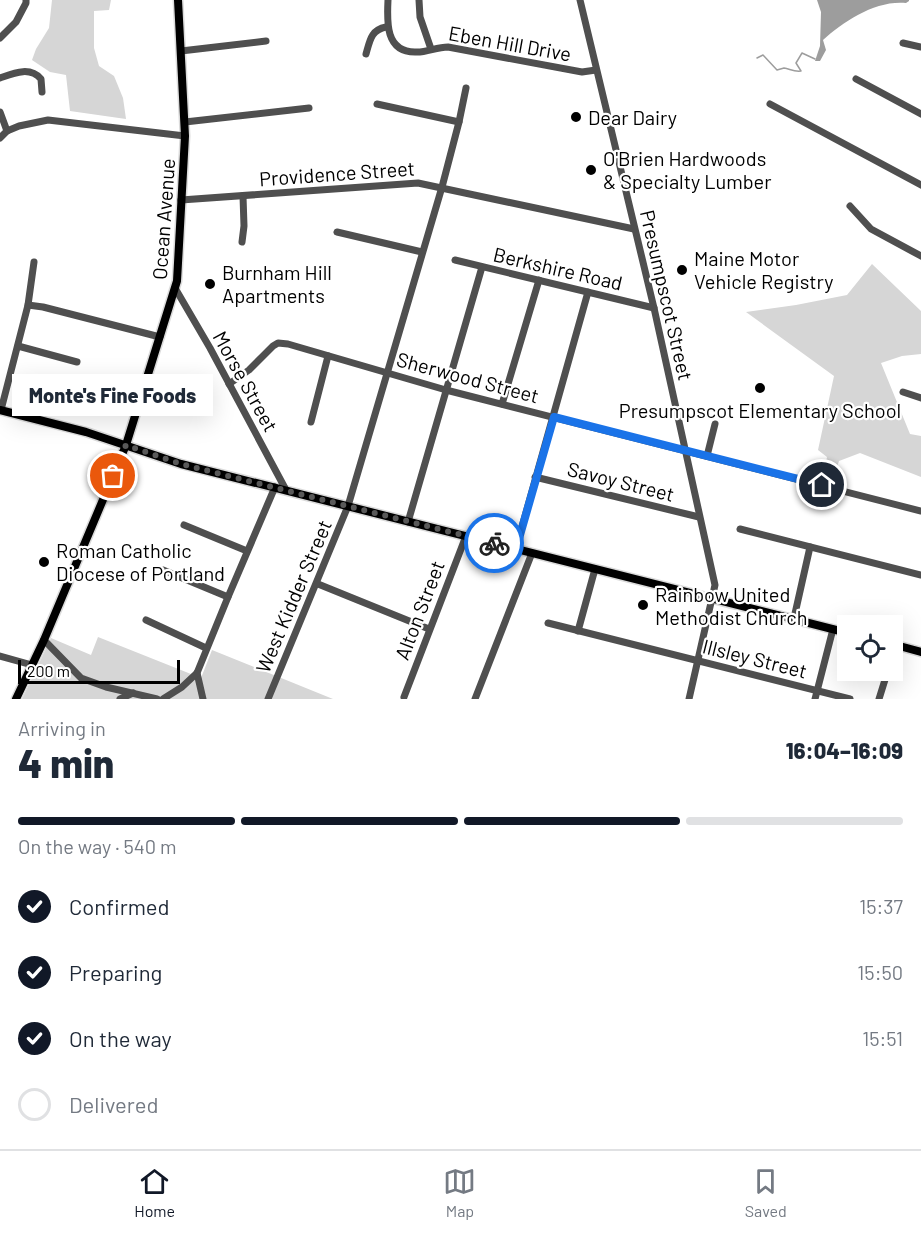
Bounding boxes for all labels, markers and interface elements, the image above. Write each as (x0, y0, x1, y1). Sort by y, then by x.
street label: Eben Hill Drive (447, 20, 573, 66)
place label: Dear Dairy (588, 105, 677, 129)
marker: Dear Dairy (569, 110, 583, 124)
place label: O'Brien Hardwoods & Specialty Lumber (603, 146, 772, 193)
street label: Providence Street (258, 156, 416, 190)
street label: Ocean Avenue (147, 157, 179, 281)
marker: O'Brien Hardwoods & Specialty Lumber (584, 163, 598, 177)
street label: Presumpscot Street (636, 208, 698, 382)
street label: Berkshire Road (491, 241, 625, 295)
place label: Maine Motor Vehicle Registry (694, 246, 834, 293)
place label: Burnham Hill Apartments (222, 260, 332, 307)
marker: Maine Motor Vehicle Registry (675, 263, 689, 277)
marker: Burnham Hill Apartments (203, 277, 217, 291)
street label: Morse Street (209, 327, 283, 435)
street label: Sherwood Street (394, 346, 542, 408)
callout: Monte's Fine Foods (12, 374, 213, 416)
marker: Presumpscot Elementary School (753, 381, 767, 395)
text: Monte's Fine Foods (29, 383, 196, 407)
place label: Presumpscot Elementary School (619, 398, 901, 422)
pin (87, 450, 138, 501)
street label: Savoy Street (565, 456, 677, 506)
icon: bag (96, 459, 129, 492)
pin (796, 459, 847, 510)
icon: home (805, 468, 838, 501)
courier (464, 513, 524, 573)
street label: West Kidder Street (250, 516, 336, 676)
icon: bike (478, 527, 511, 560)
place label: Roman Catholic Diocese of Portland (56, 538, 225, 585)
marker: Roman Catholic Diocese of Portland (37, 555, 51, 569)
street label: Alton Street (389, 557, 449, 663)
place label: Rainbow United Methodist Church (655, 582, 808, 629)
marker: Rainbow United Methodist Church (636, 598, 650, 612)
map controls (837, 615, 903, 681)
button: locate (837, 615, 903, 681)
street label: Illsley Street (700, 633, 810, 683)
scale bar (18, 657, 180, 684)
text: 200 m (27, 661, 70, 680)
text: Arriving in (18, 716, 106, 740)
text: 16:04–16:09 (786, 737, 903, 763)
text: 4 min (18, 739, 114, 786)
text: On the way · 540 m (18, 834, 177, 858)
icon: check (18, 890, 51, 923)
text: Confirmed (69, 893, 169, 919)
text: 15:37 (859, 894, 903, 918)
icon: check (18, 956, 51, 989)
text: Preparing (69, 959, 162, 985)
text: 15:50 (857, 960, 903, 984)
icon: check (18, 1022, 51, 1055)
text: On the way (69, 1025, 172, 1051)
text: 15:51 (862, 1026, 903, 1050)
text: Delivered (69, 1091, 158, 1117)
tab: Home (134, 1165, 175, 1220)
tab: Map (443, 1165, 476, 1220)
tab: Saved (745, 1165, 787, 1220)

